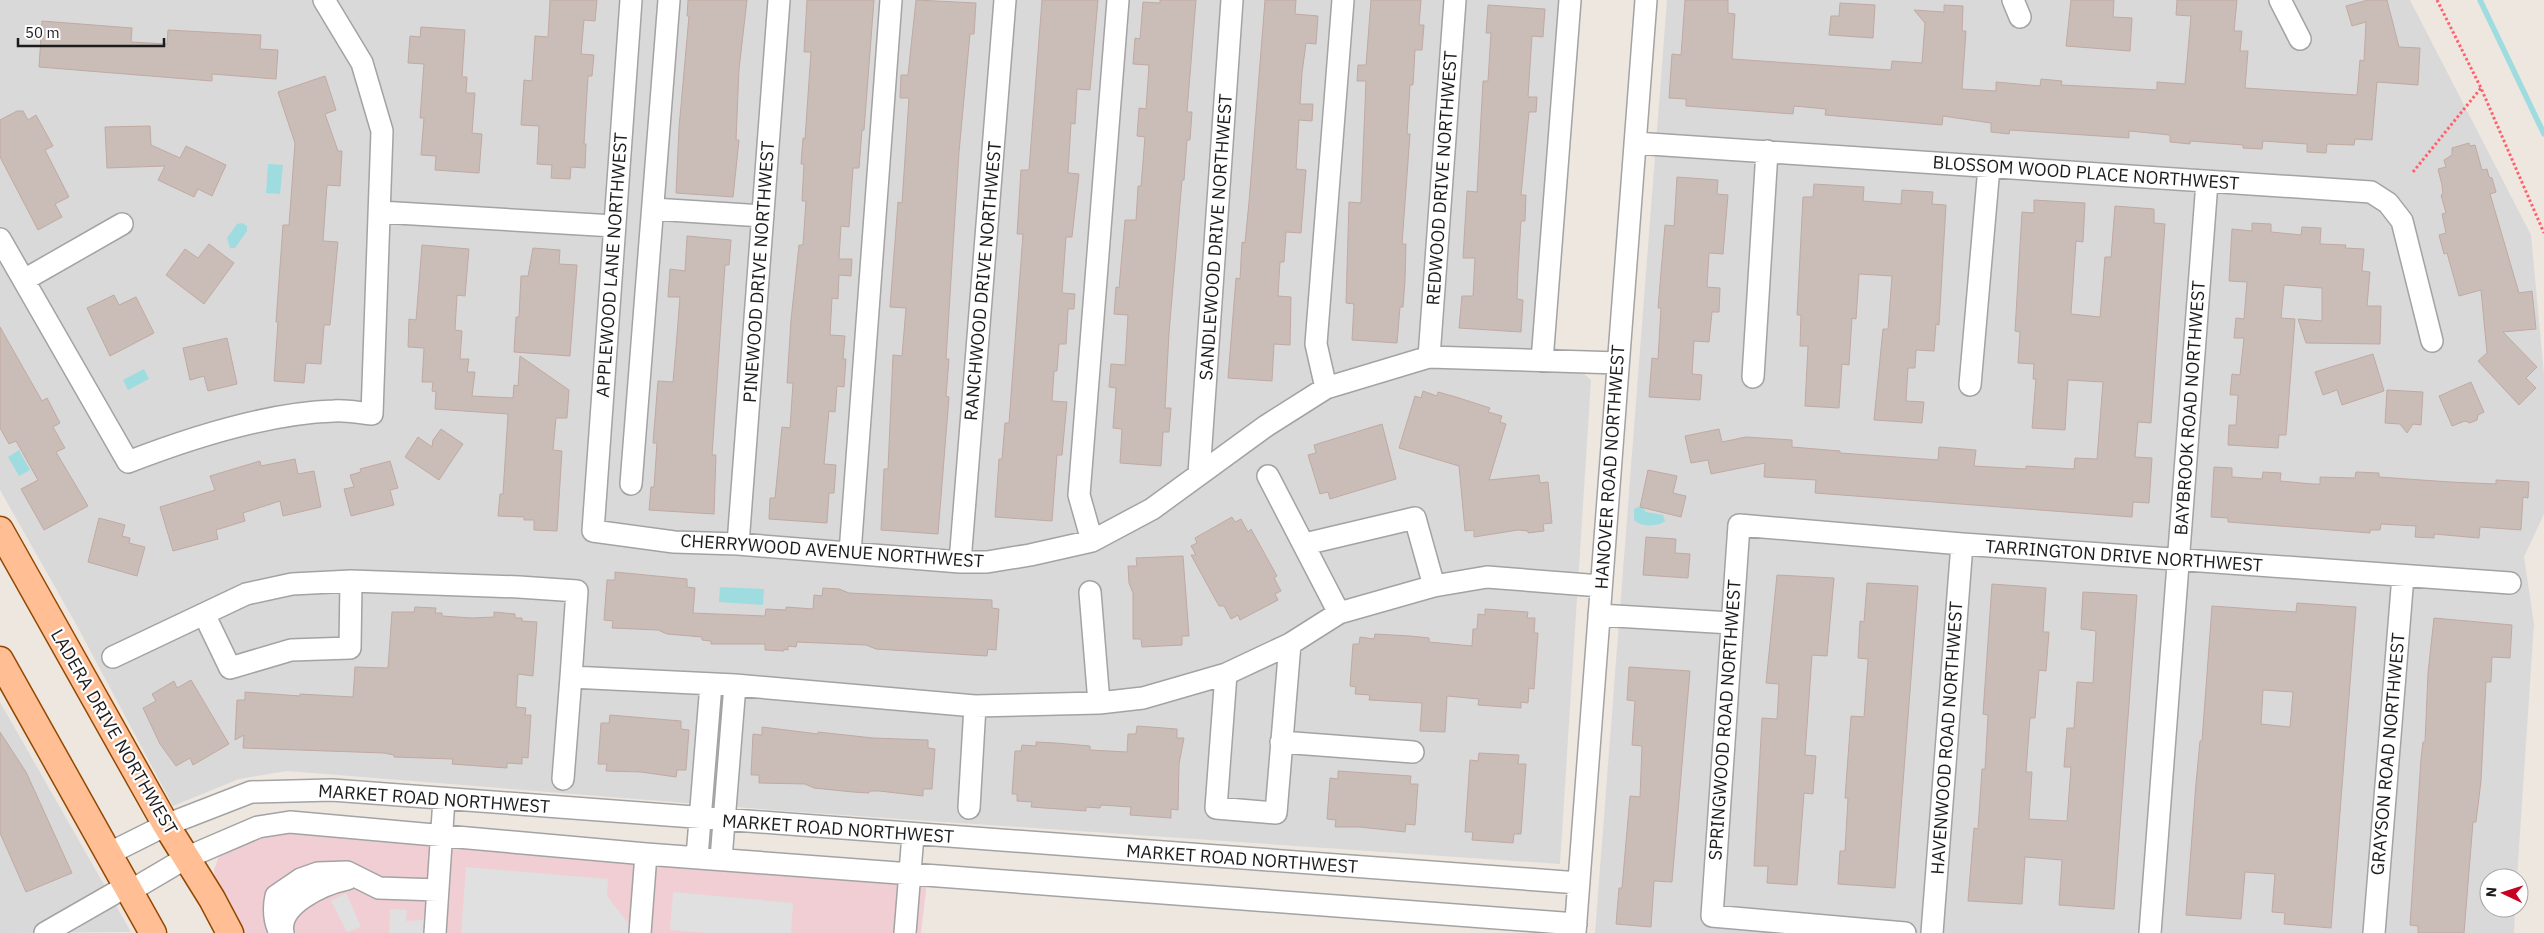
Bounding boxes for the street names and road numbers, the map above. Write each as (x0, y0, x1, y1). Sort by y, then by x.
street label: REDWOOD DRIVE NORTHWEST (1421, 50, 1462, 306)
street label: SANDLEWOOD DRIVE NORTHWEST (1194, 93, 1237, 381)
street label: APPLEWOOD LANE NORTHWEST (591, 132, 632, 398)
street label: PINEWOOD DRIVE NORTHWEST (738, 140, 779, 404)
street label: RANCHWOOD DRIVE NORTHWEST (959, 140, 1006, 422)
street label: BLOSSOM WOOD PLACE NORTHWEST (1932, 150, 2240, 195)
street label: BAYBROOK ROAD NORTHWEST (2169, 280, 2210, 536)
street label: HANOVER ROAD NORTHWEST (1589, 344, 1630, 590)
street label: CHERRYWOOD AVENUE NORTHWEST (680, 528, 984, 573)
street label: TARRINGTON DRIVE NORTHWEST (1984, 534, 2264, 577)
street label: SPRINGWOOD ROAD NORTHWEST (1703, 579, 1746, 861)
street label: HAVENWOOD ROAD NORTHWEST (1925, 601, 1968, 875)
street label: LADERA DRIVE NORTHWEST (46, 625, 183, 839)
street label: GRAYSON ROAD NORTHWEST (2365, 632, 2410, 876)
street label: MARKET ROAD NORTHWEST (317, 779, 551, 818)
street label: MARKET ROAD NORTHWEST (721, 809, 955, 848)
street label: MARKET ROAD NORTHWEST (1125, 839, 1359, 878)

